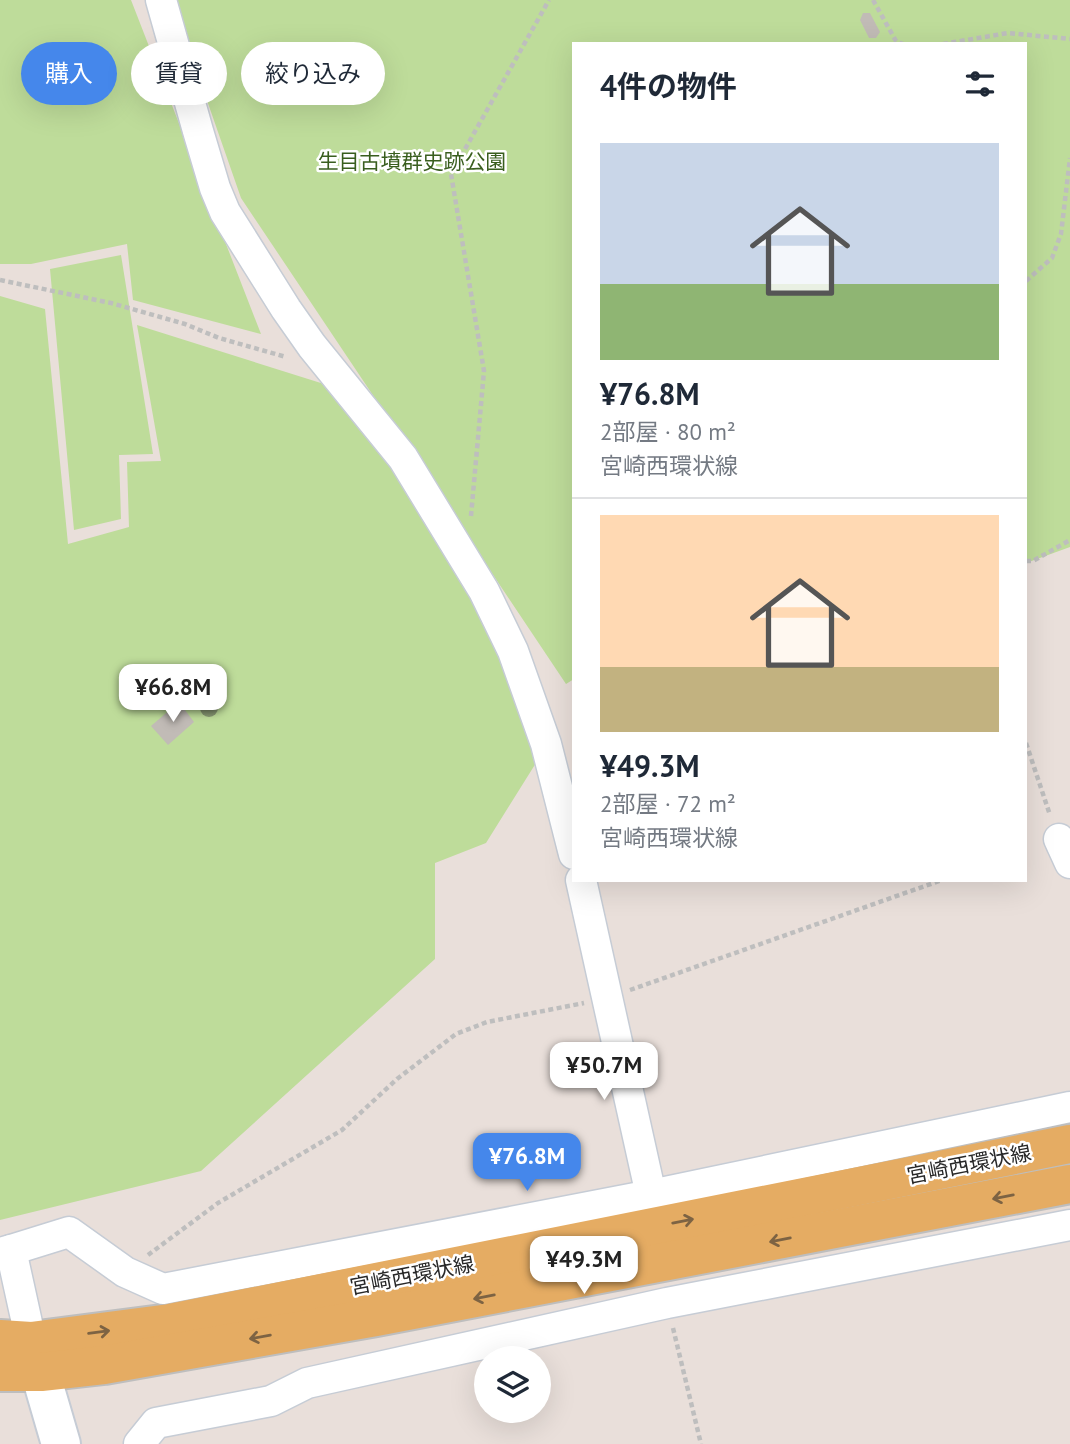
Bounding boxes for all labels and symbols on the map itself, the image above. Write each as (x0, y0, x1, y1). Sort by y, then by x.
park label: 生目古墳群史跡公園 (318, 148, 507, 175)
pin: ¥66.8M (116, 664, 230, 724)
pin: ¥50.7M (547, 1042, 661, 1102)
pin: ¥76.8M (470, 1134, 584, 1193)
street label: 宮崎西環状線 (905, 1139, 1033, 1189)
one-way arrow (992, 1190, 1015, 1204)
one-way arrow (671, 1214, 694, 1227)
one-way arrow (769, 1233, 792, 1247)
pin: ¥49.3M (527, 1236, 641, 1296)
street label: 宮崎西環状線 (348, 1250, 476, 1300)
one-way arrow (473, 1290, 496, 1304)
one-way arrow (87, 1326, 110, 1339)
one-way arrow (249, 1331, 272, 1345)

